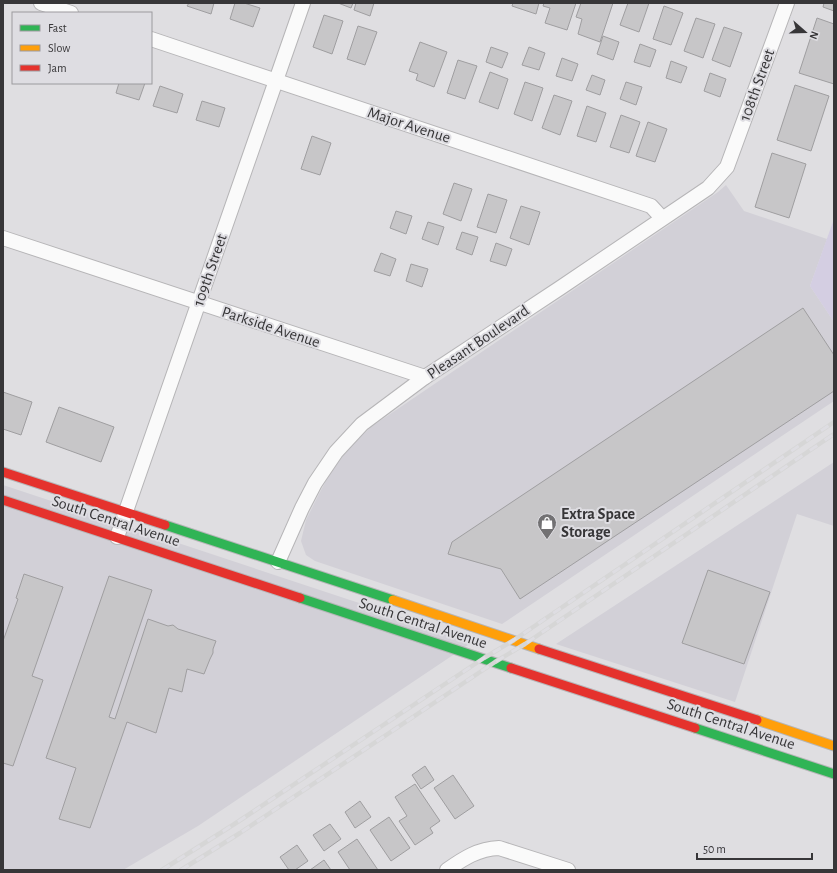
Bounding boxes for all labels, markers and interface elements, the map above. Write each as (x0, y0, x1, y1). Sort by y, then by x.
legend (12, 12, 152, 84)
north arrow (785, 12, 825, 52)
text: Fast (48, 22, 67, 34)
text: N (807, 30, 820, 41)
text: Slow (48, 42, 70, 54)
street label: 108th Street (737, 47, 777, 123)
text: Jam (48, 62, 67, 74)
street label: Major Avenue (365, 104, 452, 147)
street label: 109th Street (190, 232, 230, 308)
street label: Pleasant Boulevard (424, 302, 532, 382)
street label: Parkside Avenue (220, 304, 322, 350)
street label: South Central Avenue (50, 493, 182, 549)
place label: Extra Space Storage (561, 506, 636, 540)
shop icon: Extra Space Storage (536, 512, 558, 540)
street label: South Central Avenue (357, 595, 489, 651)
street label: South Central Avenue (665, 696, 797, 752)
scale bar (697, 835, 812, 861)
text: 50 m (703, 843, 726, 855)

